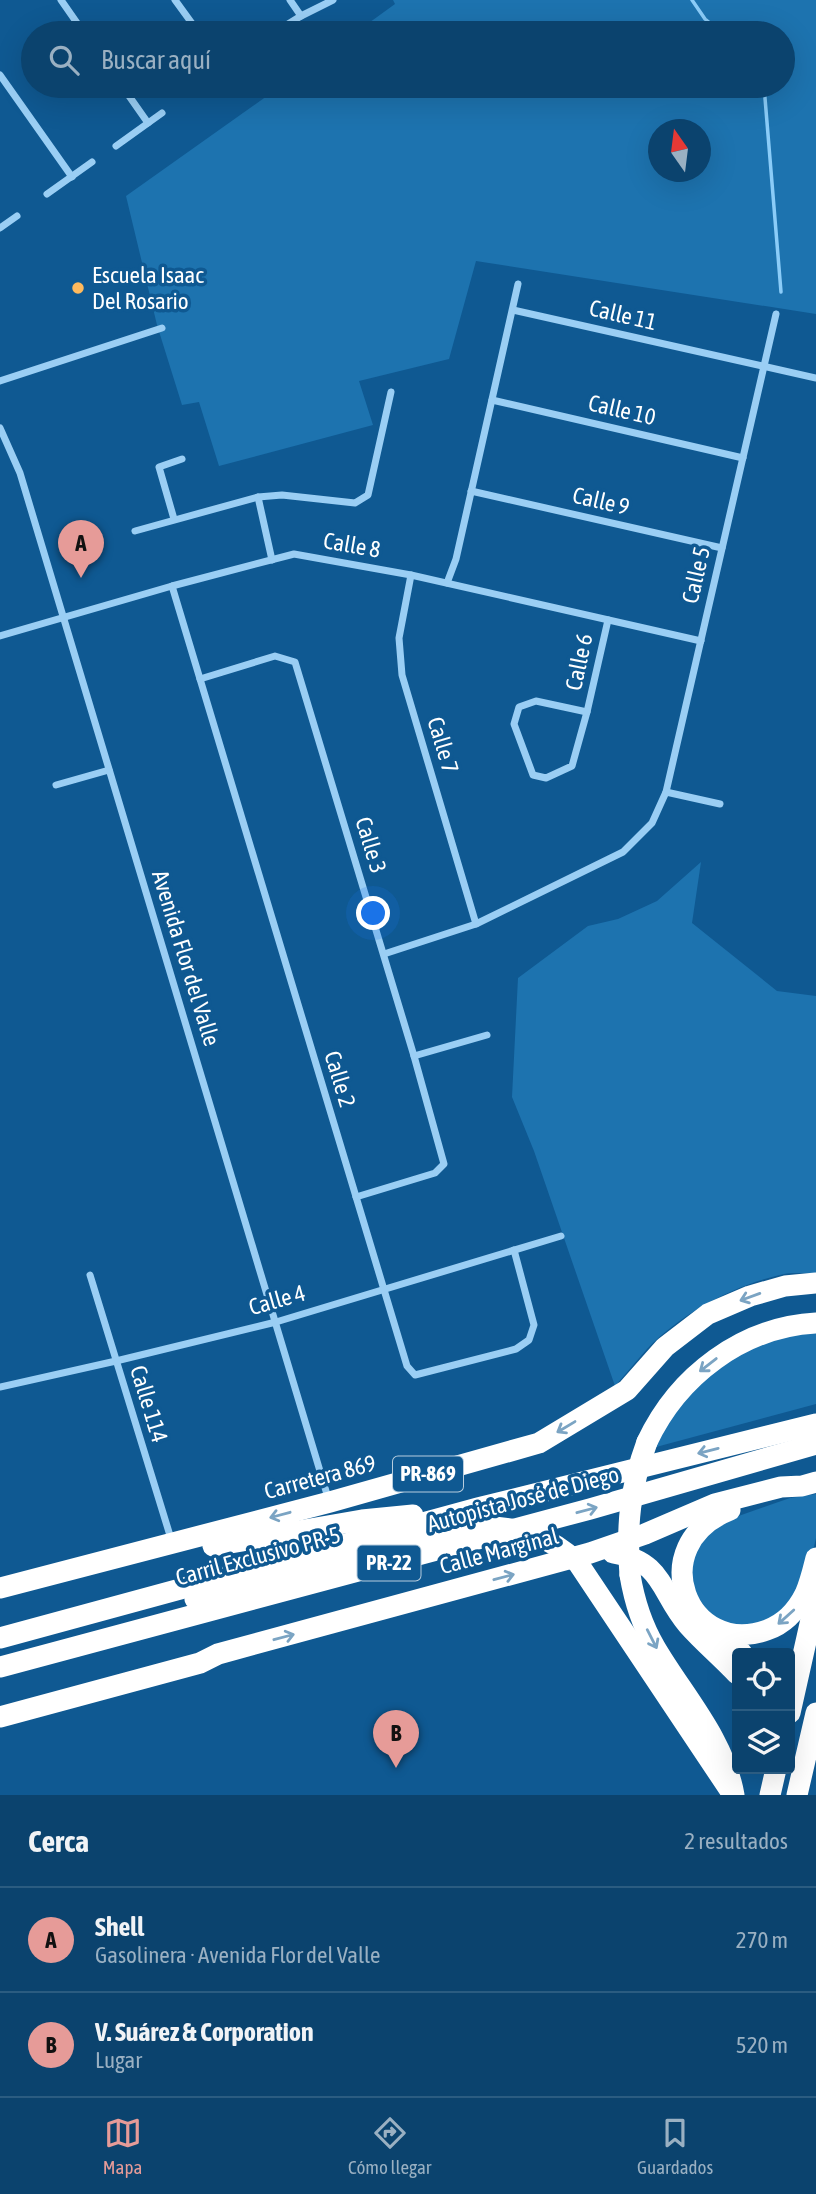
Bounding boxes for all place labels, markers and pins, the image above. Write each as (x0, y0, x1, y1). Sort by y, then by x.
place label: Escuela Isaac Del Rosario (92, 262, 204, 314)
marker: Escuela Isaac Del Rosario (70, 280, 86, 296)
pin: A (58, 520, 104, 578)
pin: B (373, 1710, 419, 1768)

